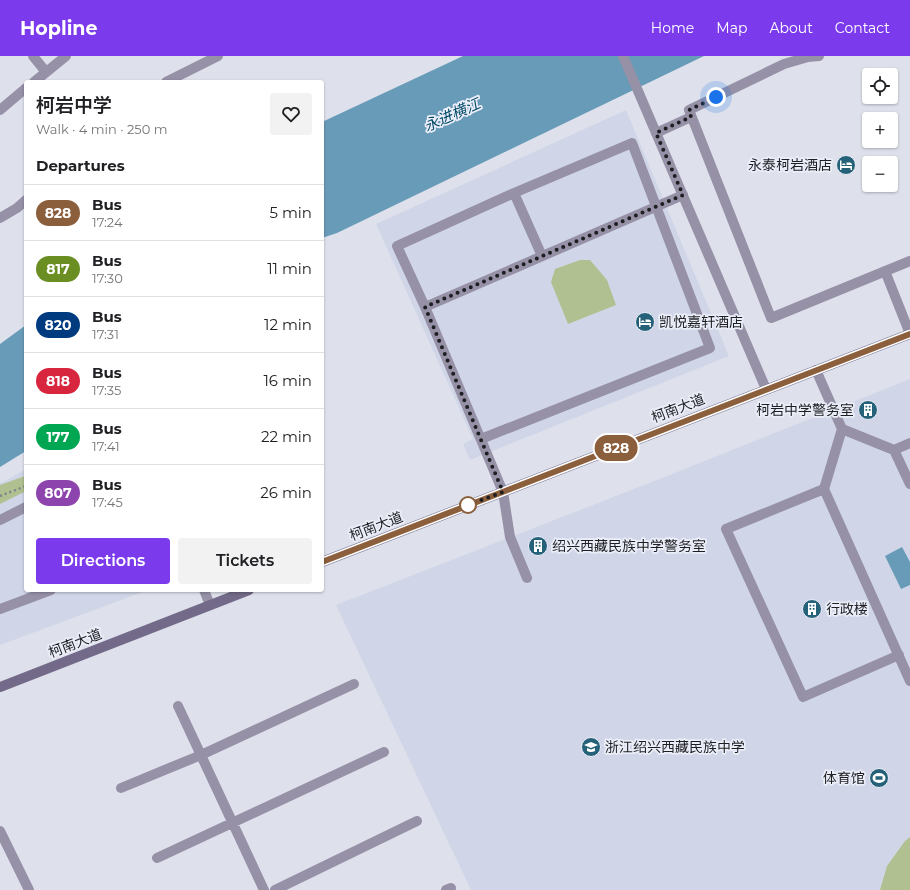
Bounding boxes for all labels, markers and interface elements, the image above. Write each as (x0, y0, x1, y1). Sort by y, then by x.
text: Hopline (20, 17, 98, 40)
text: Home (651, 19, 694, 37)
text: Map (716, 19, 747, 37)
text: About (769, 19, 813, 37)
text: Contact (835, 19, 890, 37)
map controls (862, 68, 898, 192)
button: locate (862, 68, 898, 104)
your location (706, 87, 726, 107)
button: heart (270, 93, 312, 135)
water label: 永进横江 (421, 93, 485, 135)
text: 柯岩中学 (36, 94, 112, 117)
button: + (862, 112, 898, 148)
text: Walk · 4 min · 250 m (36, 121, 167, 137)
hotel icon: 永泰柯岩酒店 (835, 154, 857, 176)
text: Departures (36, 156, 125, 175)
place label: 永泰柯岩酒店 (748, 156, 832, 174)
button: − (862, 156, 898, 192)
text: Bus (92, 195, 122, 214)
text: 5 min (269, 203, 312, 222)
text: 828 (45, 204, 71, 222)
text: 17:24 (92, 214, 123, 230)
text: Bus (92, 251, 122, 270)
text: 11 min (267, 259, 312, 278)
text: 817 (46, 260, 70, 278)
text: 17:30 (92, 270, 123, 286)
text: Bus (92, 307, 122, 326)
hotel icon: 凯悦嘉轩酒店 (634, 311, 656, 333)
place label: 凯悦嘉轩酒店 (659, 313, 743, 331)
text: 12 min (264, 315, 312, 334)
text: 820 (44, 316, 72, 334)
text: 17:31 (92, 326, 119, 342)
text: Bus (92, 363, 122, 382)
text: 16 min (263, 371, 312, 390)
text: 818 (46, 372, 70, 390)
text: 17:35 (92, 382, 121, 398)
street label: 柯南大道 (649, 390, 707, 426)
building icon: 柯岩中学警务室 (857, 399, 879, 421)
place label: 柯岩中学警务室 (756, 401, 854, 419)
text: Bus (92, 419, 122, 438)
text: 22 min (261, 427, 312, 446)
text: 177 (47, 428, 69, 446)
line badge: 828 (593, 435, 639, 461)
text: 17:41 (92, 438, 120, 454)
text: 828 (603, 439, 629, 457)
text: Bus (92, 475, 122, 494)
text: 26 min (260, 483, 312, 502)
text: 807 (44, 484, 72, 502)
text: 17:45 (92, 494, 123, 510)
unlabelled marker (459, 496, 477, 514)
street label: 柯南大道 (347, 508, 405, 544)
building icon: 绍兴西藏民族中学警务室 (527, 535, 549, 557)
place label: 绍兴西藏民族中学警务室 (552, 537, 706, 555)
button: Directions (36, 538, 170, 584)
button: Tickets (178, 538, 312, 584)
building icon: 行政楼 (801, 598, 823, 620)
place label: 行政楼 (826, 600, 868, 618)
street label: 柯南大道 (46, 625, 104, 661)
school or university icon: 浙江绍兴西藏民族中学 (580, 736, 602, 758)
place label: 浙江绍兴西藏民族中学 (605, 738, 745, 756)
sports icon: 体育馆 (868, 767, 890, 789)
place label: 体育馆 (823, 769, 865, 787)

